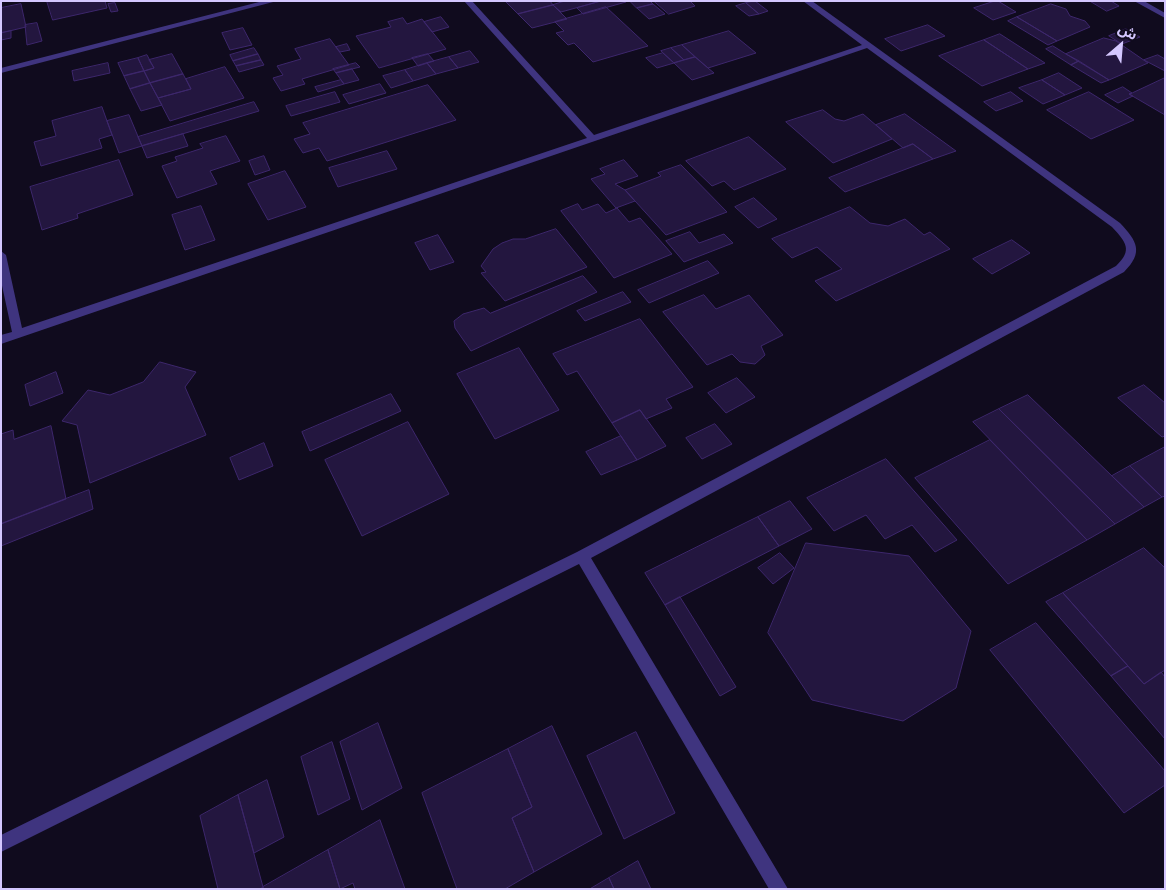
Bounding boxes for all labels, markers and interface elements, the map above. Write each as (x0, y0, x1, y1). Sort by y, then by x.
text: ش (1115, 18, 1141, 44)
north arrow (1096, 20, 1146, 70)

